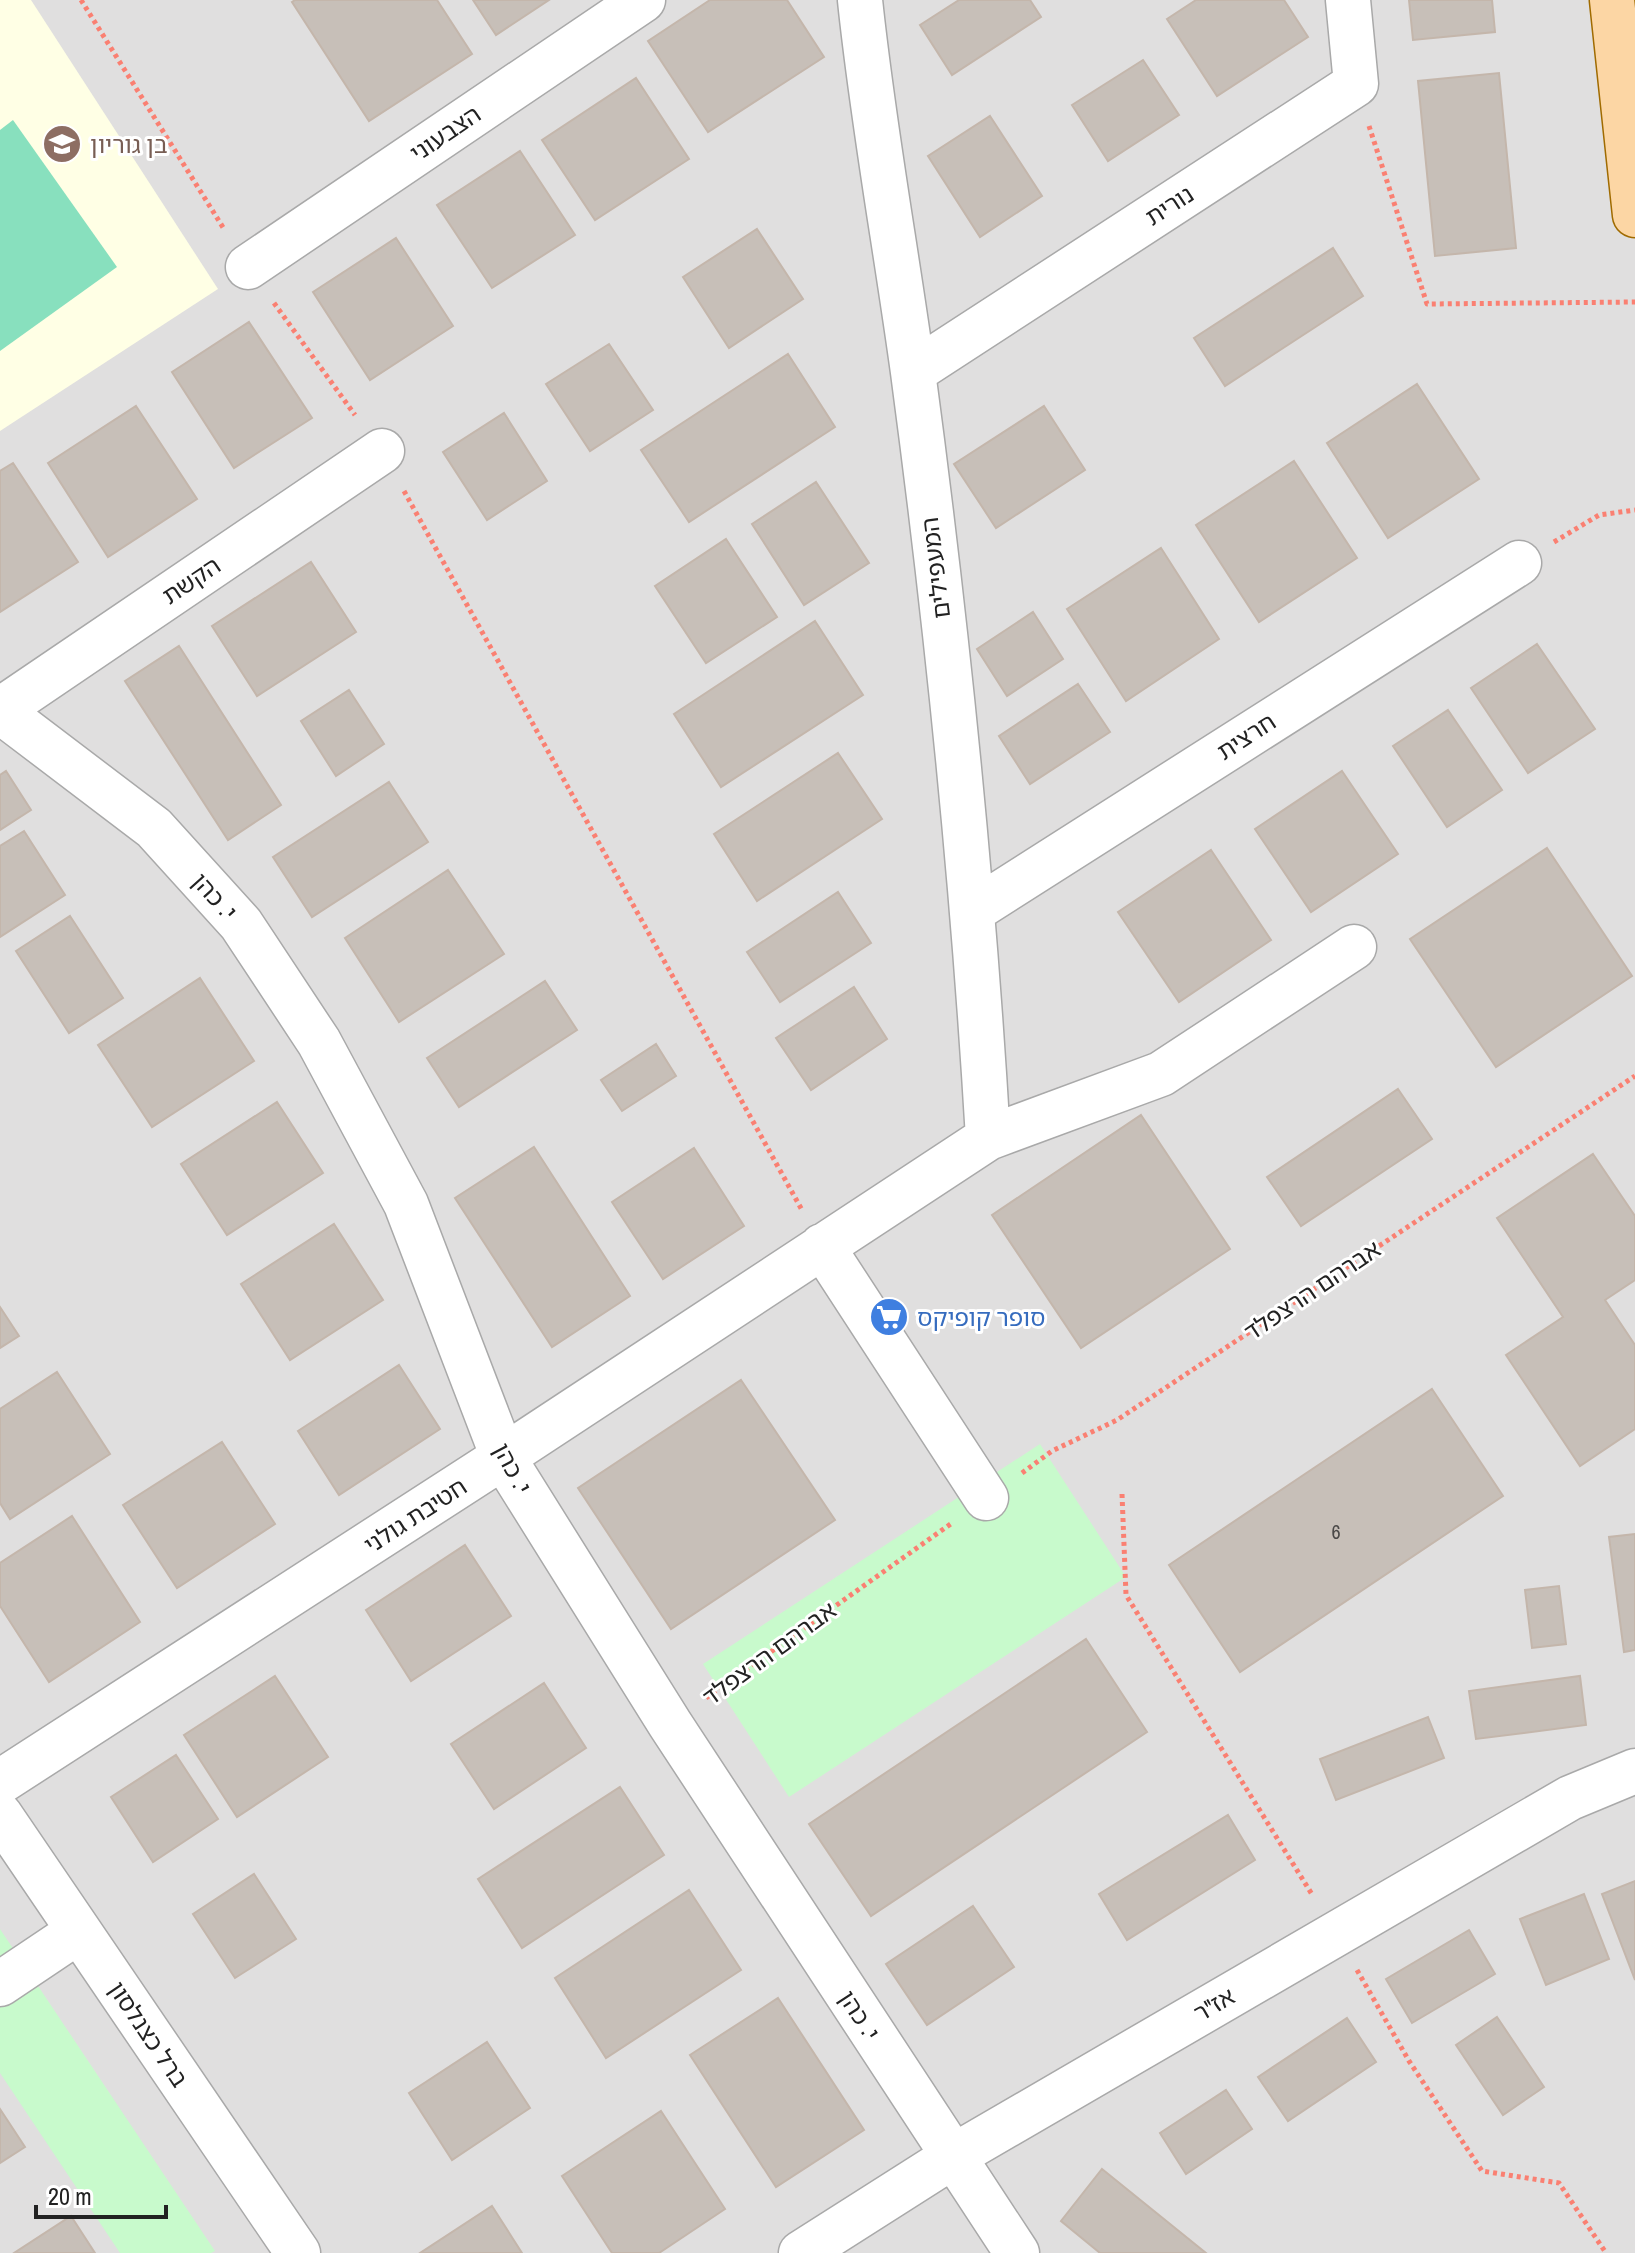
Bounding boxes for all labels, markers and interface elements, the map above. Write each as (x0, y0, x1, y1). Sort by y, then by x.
street label: הצבעוני (403, 98, 487, 168)
school or university icon: בן גוריון (41, 123, 83, 165)
place label: בן גוריון (90, 128, 168, 160)
street label: נורית (1139, 178, 1199, 232)
street label: המעפילים (913, 515, 957, 621)
street label: הקשת (155, 549, 227, 611)
street label: חרצית (1210, 705, 1282, 767)
street label: י. כהן (185, 865, 245, 927)
street label: אברהם הרצפלד (1238, 1233, 1386, 1347)
supermarket icon: סופר קופיקס (868, 1296, 910, 1338)
place label: סופר קופיקס (917, 1301, 1045, 1333)
street label: י. כהן (486, 1437, 540, 1499)
street label: חטיבת גולני (357, 1470, 473, 1560)
house number: 6 (1331, 1518, 1341, 1545)
street label: אברהם הרצפלד (696, 1594, 842, 1712)
street label: ברל כצנלסון (102, 1975, 196, 2093)
street label: אז"ר (1188, 1979, 1240, 2029)
street label: י. כהן (832, 1984, 888, 2046)
scale bar (36, 2169, 166, 2219)
text: 20 m (48, 2180, 92, 2212)

